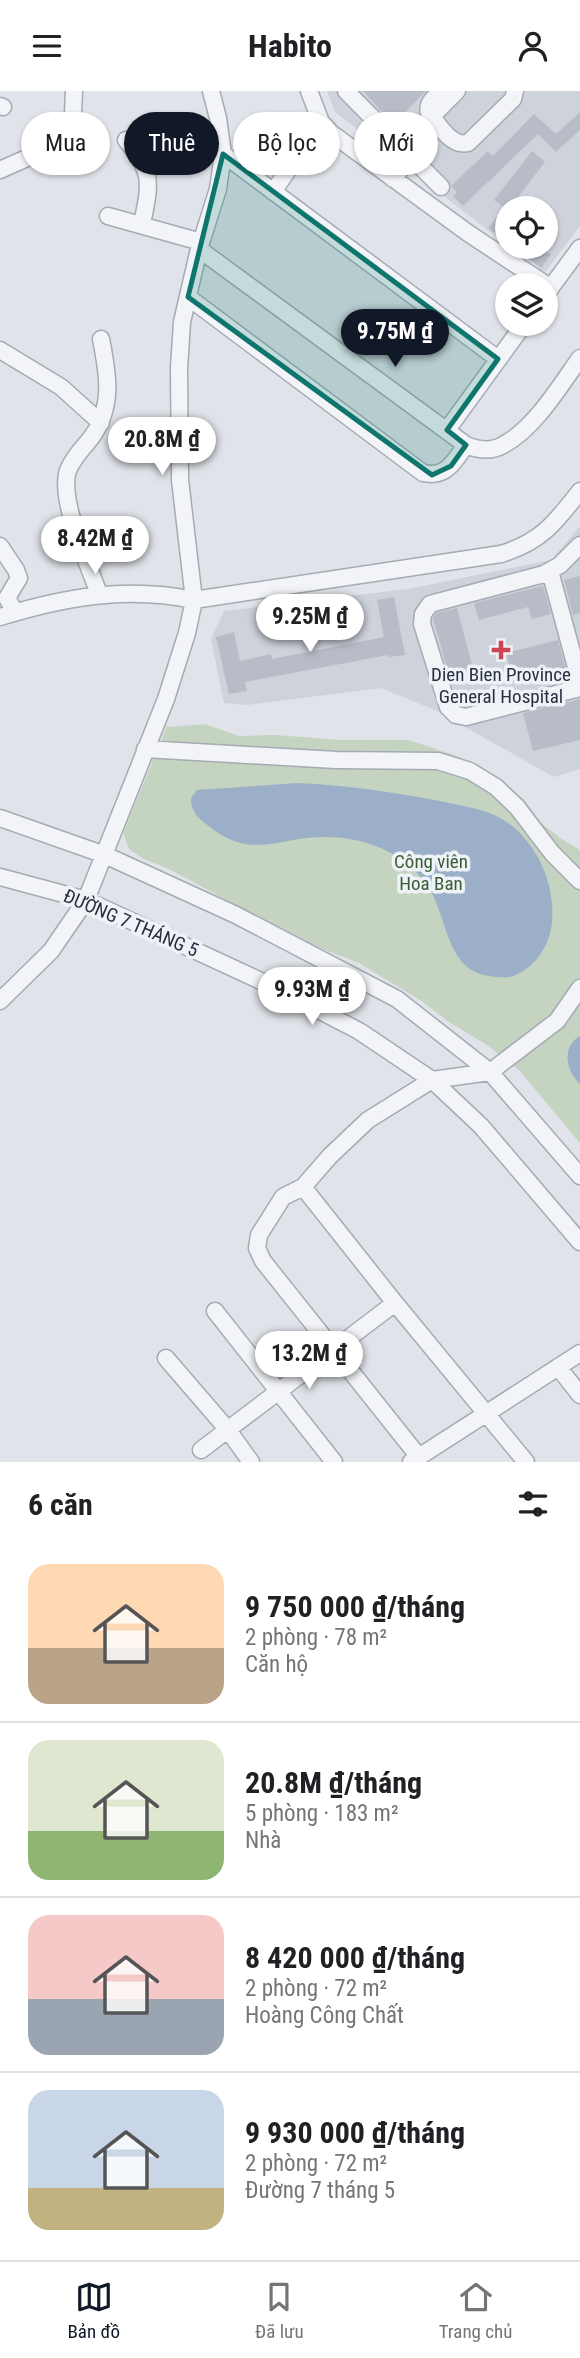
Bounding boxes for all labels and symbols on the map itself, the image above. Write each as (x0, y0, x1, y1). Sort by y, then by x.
pin: 9.75M ₫ (330, 309, 460, 369)
pin: 20.8M ₫ (97, 417, 227, 477)
pin: 8.42M ₫ (30, 517, 160, 576)
pin: 9.25M ₫ (245, 595, 375, 654)
marker: Dien Bien Province General Hospital (491, 640, 511, 660)
place label: Dien Bien Province General Hospital (431, 663, 571, 708)
park label: Công viên Hoa Ban (394, 850, 468, 895)
street label: ĐƯỜNG 7 THÁNG 5 (60, 884, 202, 962)
pin: 9.93M ₫ (247, 967, 377, 1027)
pin: 13.2M ₫ (244, 1331, 374, 1391)

